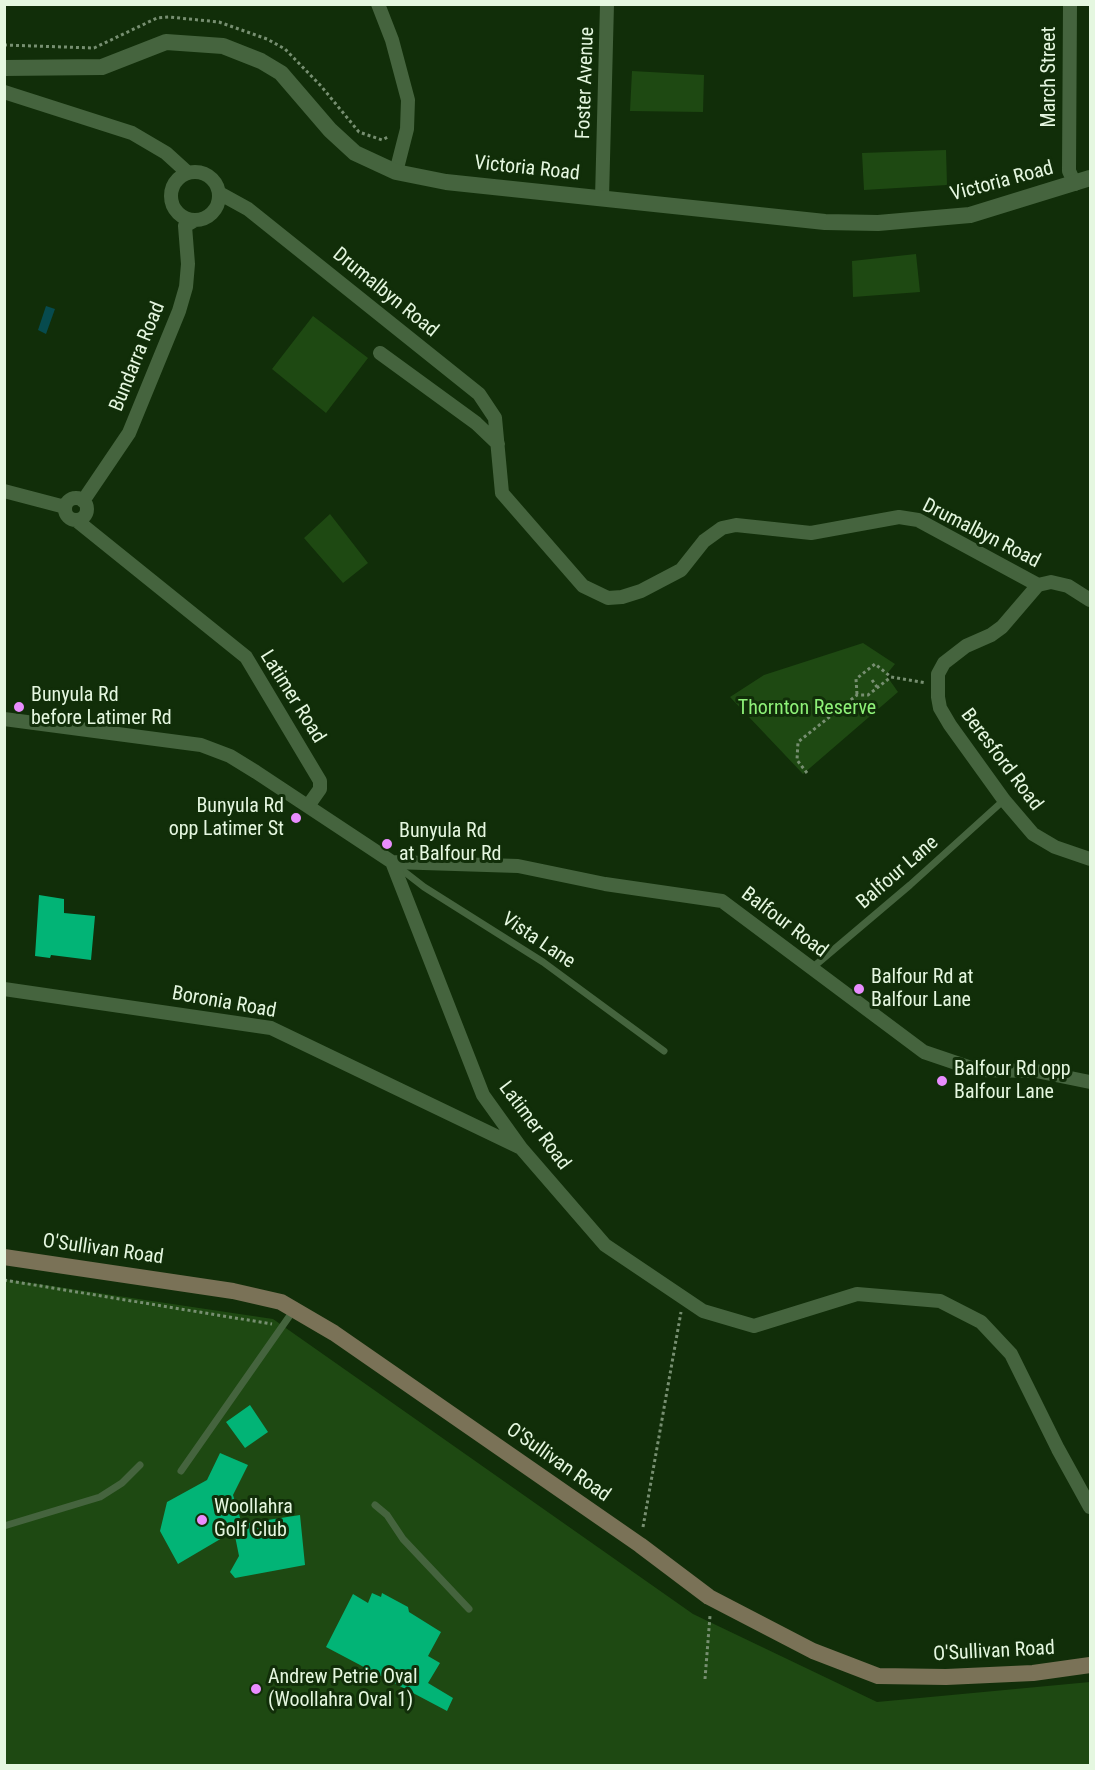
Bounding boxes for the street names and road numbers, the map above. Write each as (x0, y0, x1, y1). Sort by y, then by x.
street label: Foster Avenue (572, 27, 600, 139)
street label: March Street (1038, 27, 1062, 127)
street label: Victoria Road (473, 152, 581, 186)
street label: Victoria Road (948, 157, 1056, 207)
street label: Drumalbyn Road (327, 243, 443, 343)
street label: Bundarra Road (105, 299, 171, 415)
street label: Drumalbyn Road (918, 494, 1044, 574)
street label: Latimer Road (254, 646, 330, 748)
street label: Beresford Road (955, 704, 1047, 816)
street label: Balfour Lane (852, 831, 944, 915)
street label: Balfour Road (736, 883, 832, 963)
street label: Vista Lane (497, 908, 579, 974)
street label: Boronia Road (170, 982, 278, 1024)
street label: Latimer Road (493, 1077, 575, 1175)
street label: O'Sullivan Road (41, 1230, 165, 1270)
street label: O'Sullivan Road (501, 1418, 615, 1508)
street label: O'Sullivan Road (933, 1637, 1055, 1667)

